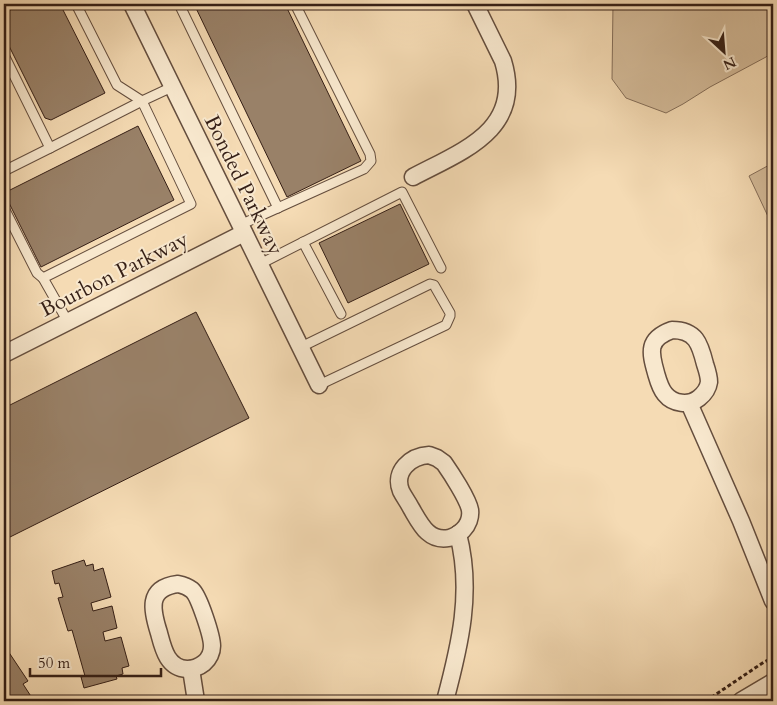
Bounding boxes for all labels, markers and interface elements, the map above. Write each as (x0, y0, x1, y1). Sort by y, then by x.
north arrow (700, 28, 750, 78)
text: N (720, 52, 739, 74)
street label: Bonded Parkway (197, 110, 290, 260)
street label: Bourbon Parkway (35, 225, 193, 324)
scale bar (30, 645, 161, 677)
text: 50 m (38, 653, 70, 673)

